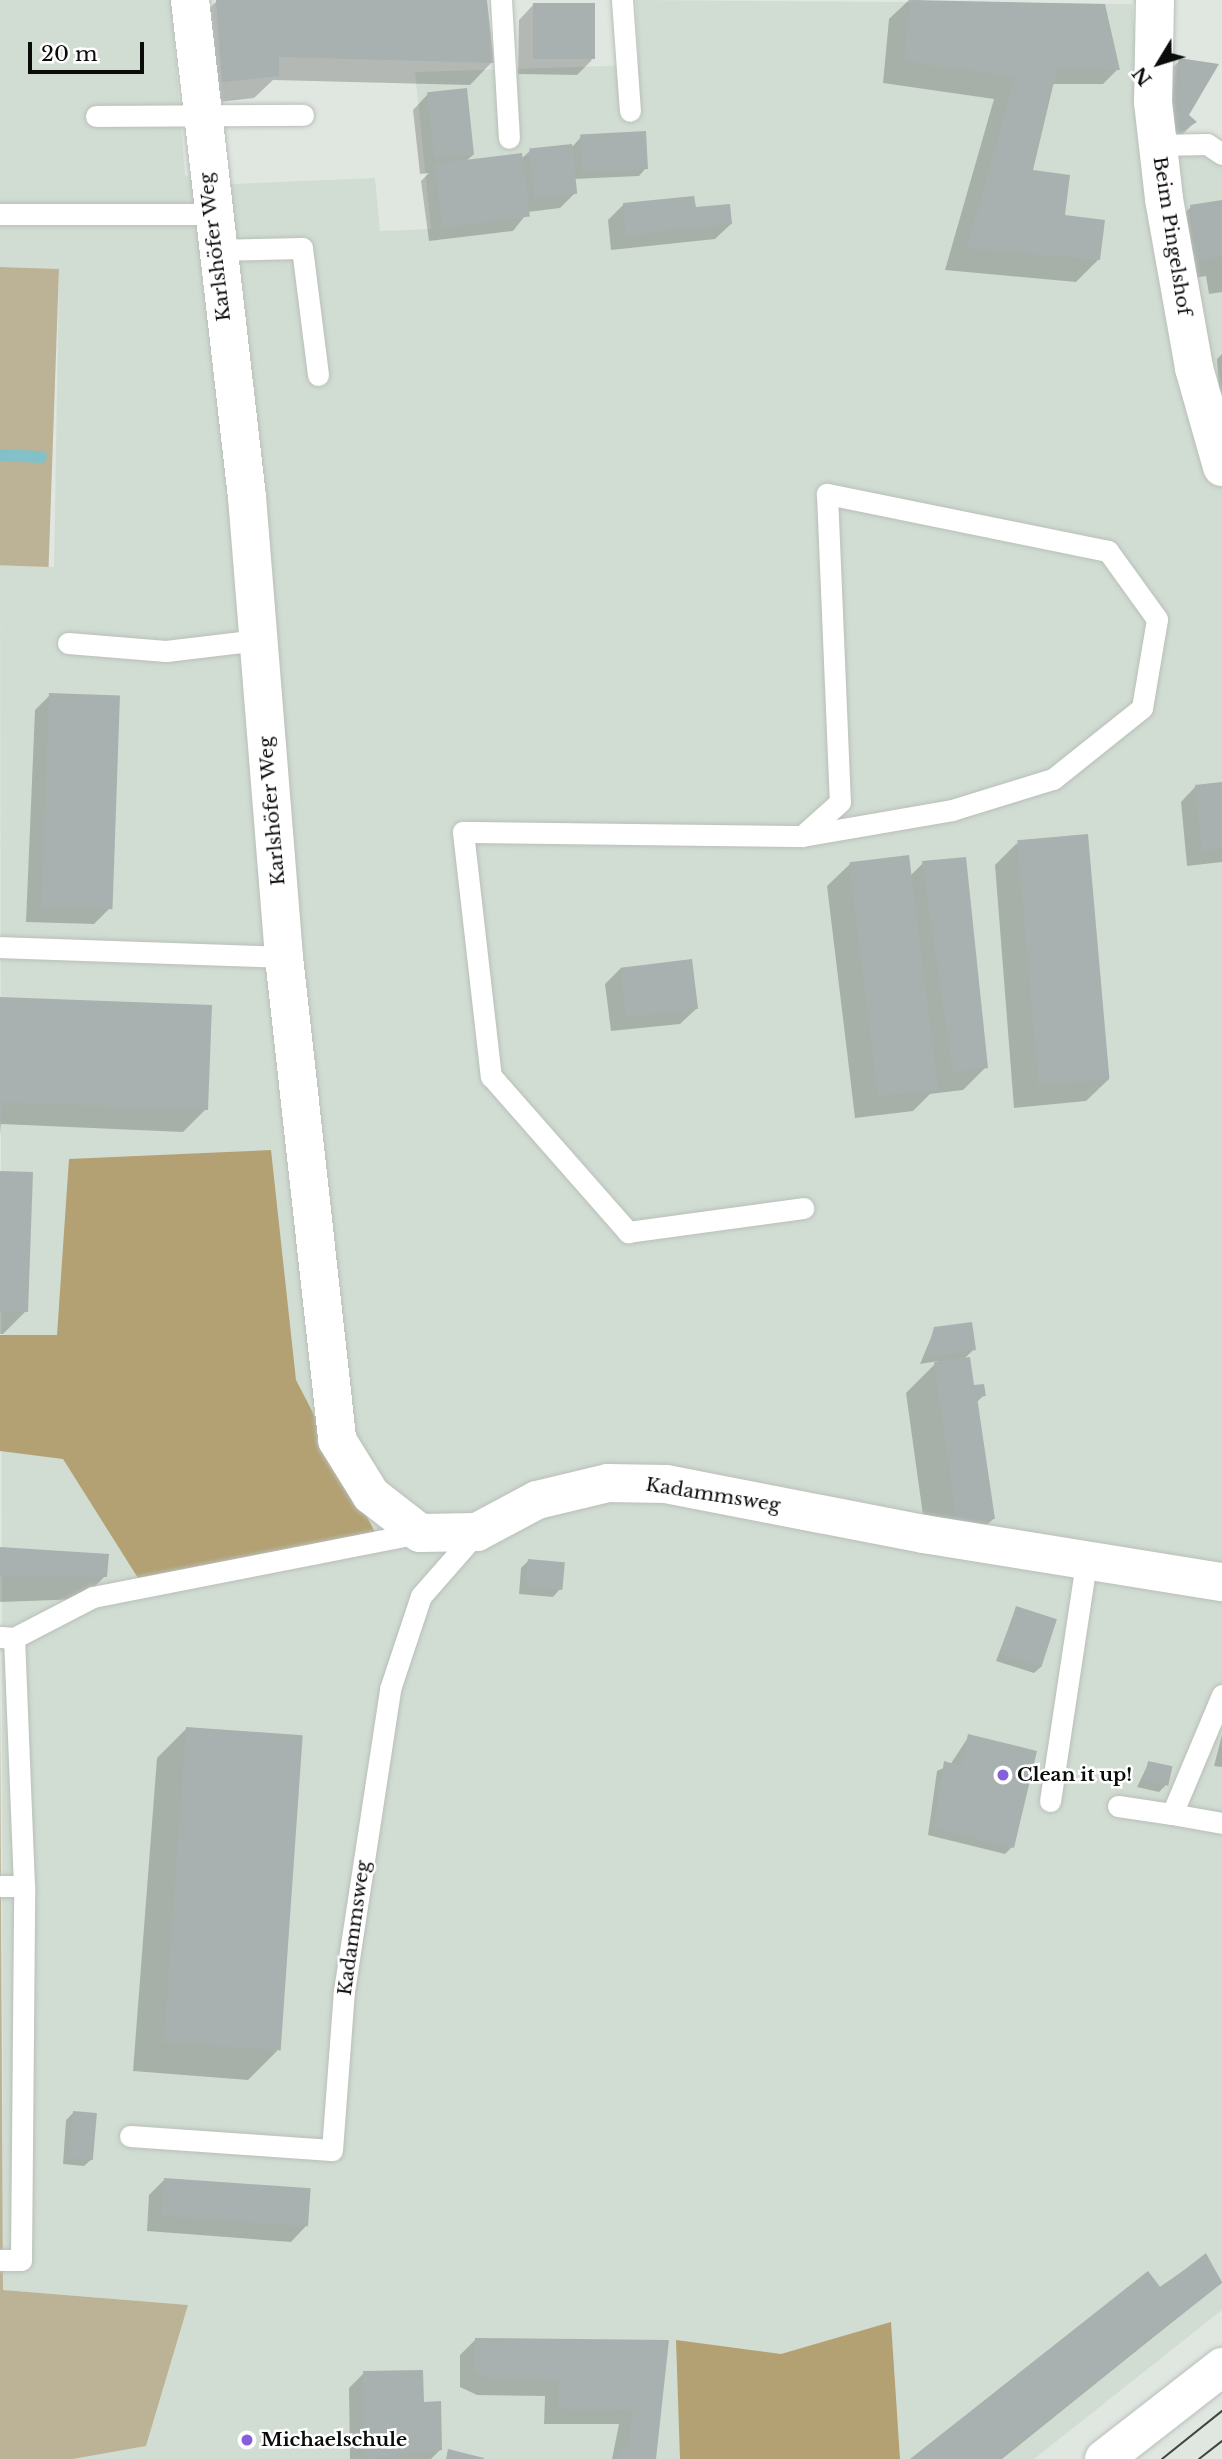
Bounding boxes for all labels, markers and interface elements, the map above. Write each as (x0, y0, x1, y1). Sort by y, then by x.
scale bar (32, 28, 147, 72)
north arrow (1124, 28, 1194, 98)
text: 20 m (41, 41, 98, 67)
text: N (1127, 62, 1157, 90)
street label: Beim Pingelshof (1148, 155, 1196, 317)
street label: Karlshöfer Weg (194, 171, 236, 323)
street label: Karlshöfer Weg (254, 735, 290, 887)
street label: Kadammsweg (644, 1473, 782, 1517)
place label: Clean it up! (1017, 1764, 1132, 1786)
marker: Clean it up! (995, 1767, 1011, 1783)
street label: Kadammsweg (333, 1859, 375, 1997)
place label: Michaelschule (261, 2429, 407, 2451)
marker: Michaelschule (239, 2432, 255, 2448)

